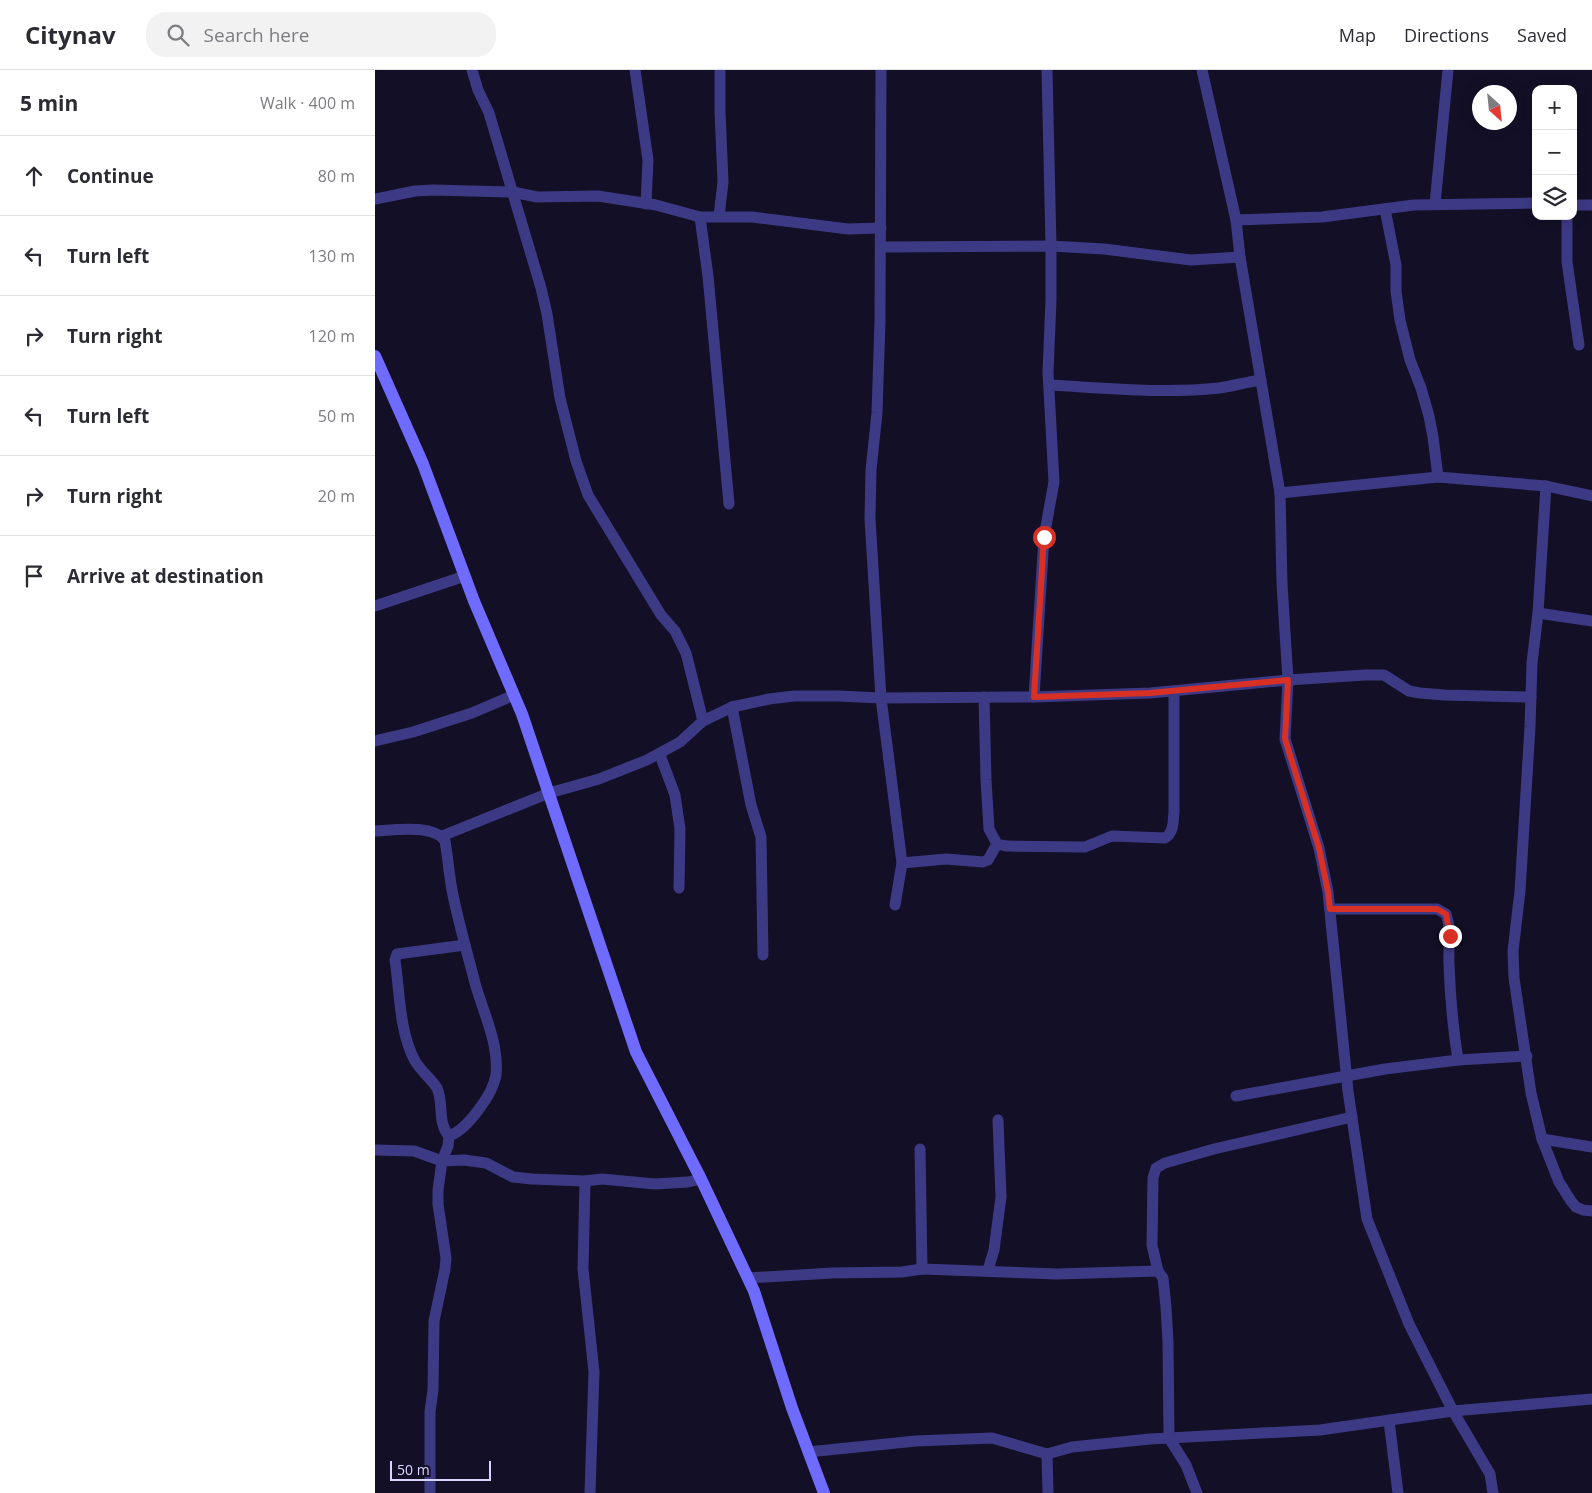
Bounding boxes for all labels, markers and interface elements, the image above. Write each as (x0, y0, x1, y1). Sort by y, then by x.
search box (146, 12, 496, 57)
text: Citynav (25, 18, 116, 51)
icon: search (164, 21, 192, 49)
text: Search here (204, 22, 309, 48)
text: Map (1339, 23, 1376, 47)
text: Directions (1404, 23, 1489, 47)
text: Saved (1517, 23, 1567, 47)
north arrow (1472, 85, 1517, 130)
map controls (1532, 85, 1577, 220)
button: + (1532, 85, 1577, 130)
text: 5 min (20, 89, 78, 117)
text: Walk · 400 m (260, 92, 355, 114)
button: − (1532, 130, 1577, 175)
icon: ahead (20, 162, 48, 190)
text: Continue (67, 163, 154, 189)
text: 80 m (318, 165, 355, 187)
button: layers (1532, 175, 1577, 220)
icon: left (20, 242, 48, 270)
text: Turn left (67, 243, 149, 269)
text: 130 m (309, 245, 355, 267)
icon: right (20, 322, 48, 350)
text: Turn right (67, 323, 162, 349)
text: 120 m (309, 325, 355, 347)
icon: left (20, 402, 48, 430)
text: Turn left (67, 403, 149, 429)
text: 50 m (318, 405, 355, 427)
icon: right (20, 482, 48, 510)
text: Turn right (67, 483, 162, 509)
text: 20 m (318, 485, 355, 507)
route start (1033, 526, 1056, 549)
icon: arrive (20, 562, 48, 590)
text: Arrive at destination (67, 563, 264, 589)
route end (1439, 925, 1462, 948)
scale bar (390, 1458, 491, 1481)
text: 50 m (397, 1460, 430, 1479)

